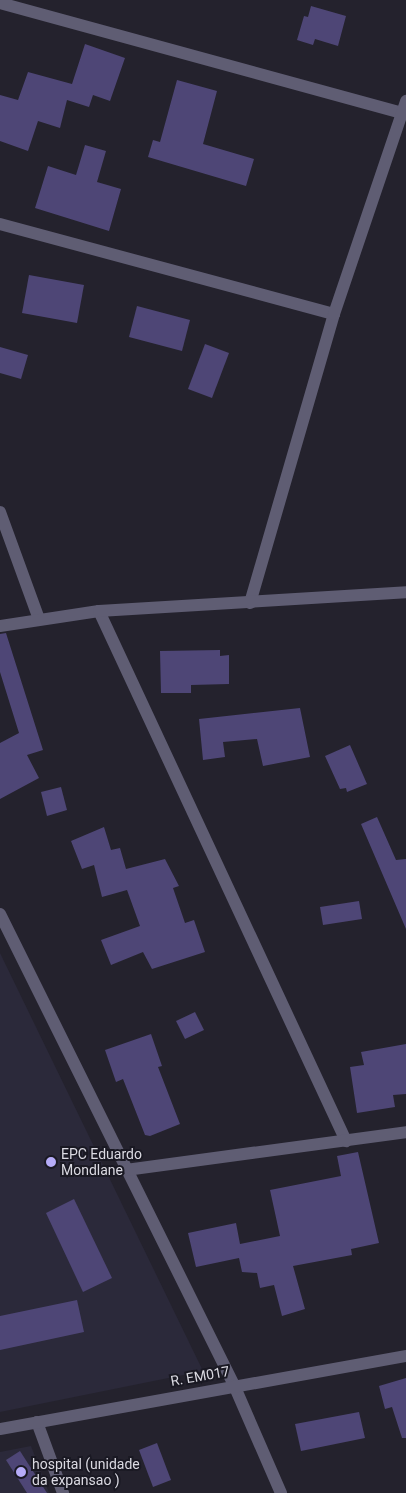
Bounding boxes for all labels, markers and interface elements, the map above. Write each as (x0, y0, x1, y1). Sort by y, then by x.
place label: EPC Eduardo Mondlane (61, 1146, 142, 1178)
marker: EPC Eduardo Mondlane (45, 1156, 57, 1168)
street label: R. EM017 (169, 1363, 231, 1389)
place label: hospital (unidade da expansao ) (32, 1456, 140, 1488)
marker: hospital (unidade da expansao ) (14, 1465, 28, 1479)

